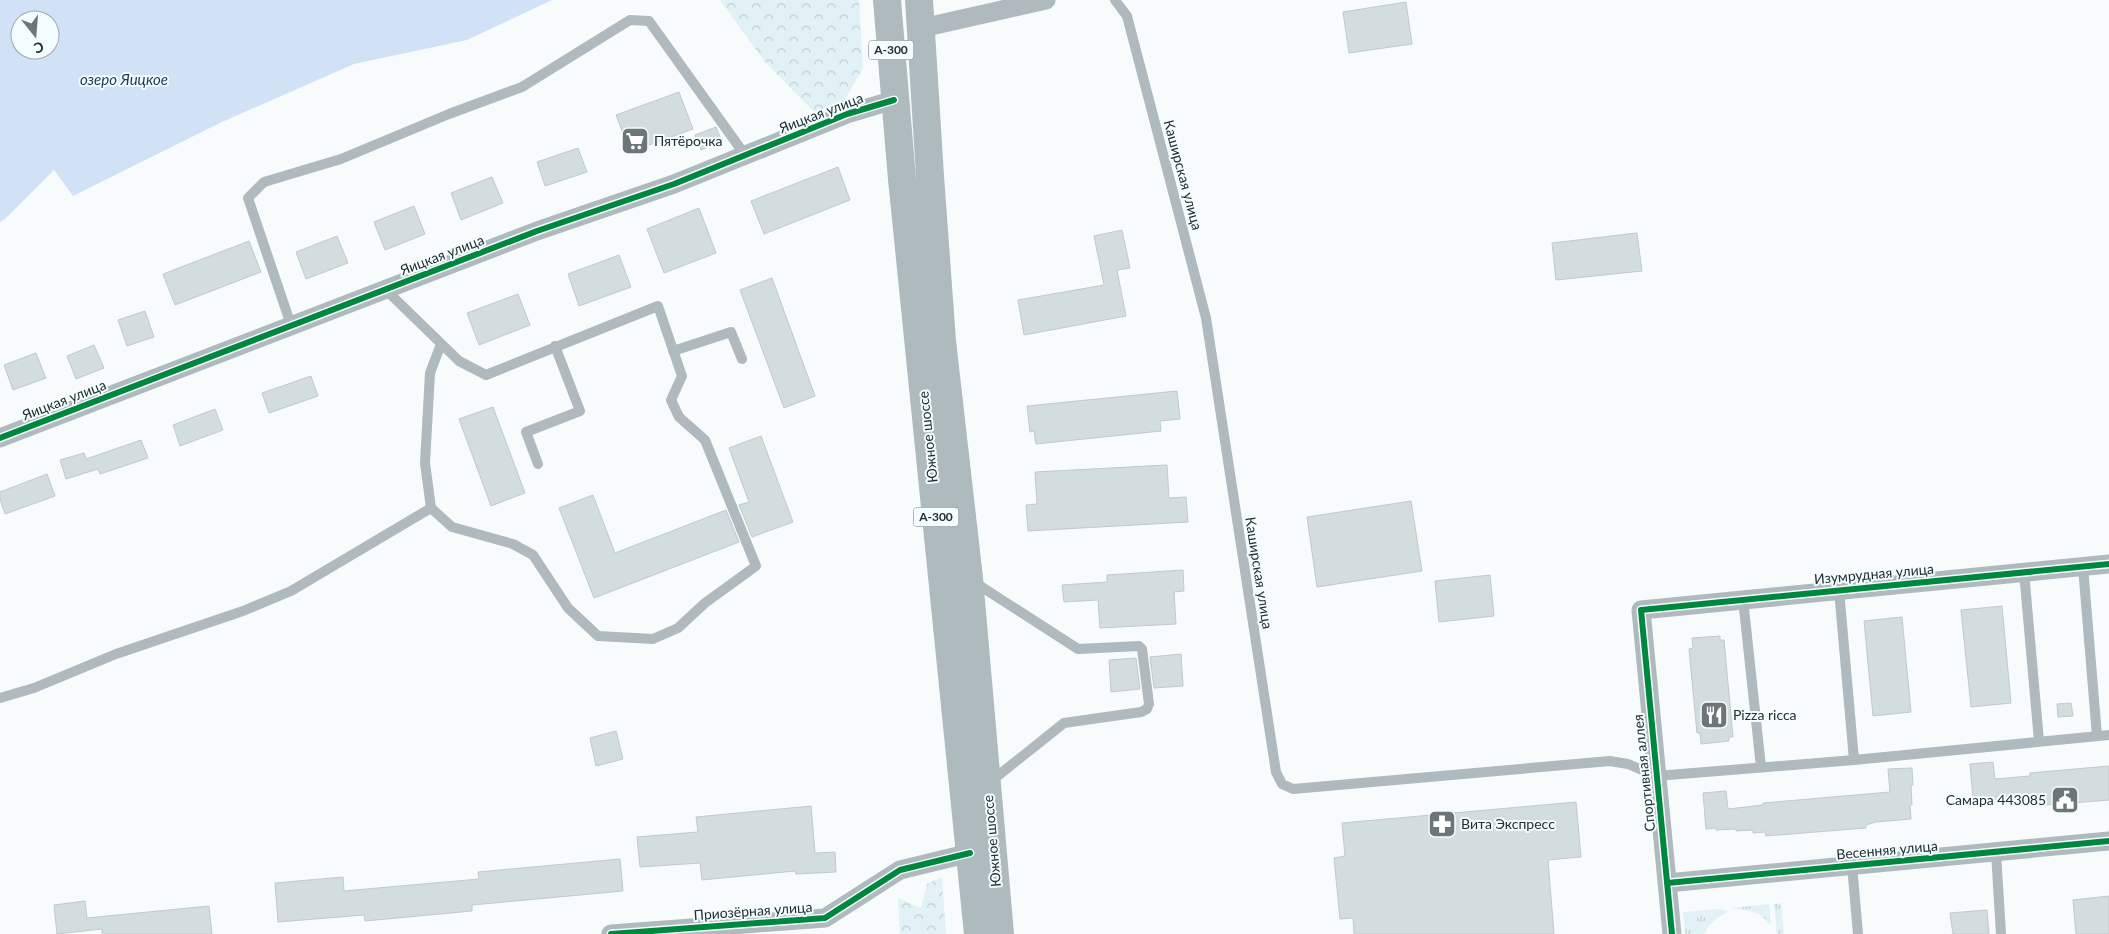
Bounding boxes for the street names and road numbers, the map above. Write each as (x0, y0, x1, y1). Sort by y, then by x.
road number: А-300 (868, 40, 914, 60)
street label: Яицкая улица (775, 89, 865, 137)
street label: Каширская улица (1161, 118, 1206, 232)
street label: Яицкая улица (396, 231, 486, 279)
street label: Яицкая улица (18, 376, 108, 424)
street label: Южное шоссе (914, 390, 941, 484)
road number: А-300 (914, 508, 958, 526)
street label: Каширская улица (1242, 516, 1277, 630)
street label: Изумрудная улица (1813, 560, 1935, 587)
street label: Спортивная аллея (1629, 714, 1658, 833)
street label: Южное шоссе (979, 794, 1004, 888)
street label: Весенняя улица (1836, 837, 1938, 862)
street label: Приозёрная улица (693, 898, 813, 923)

